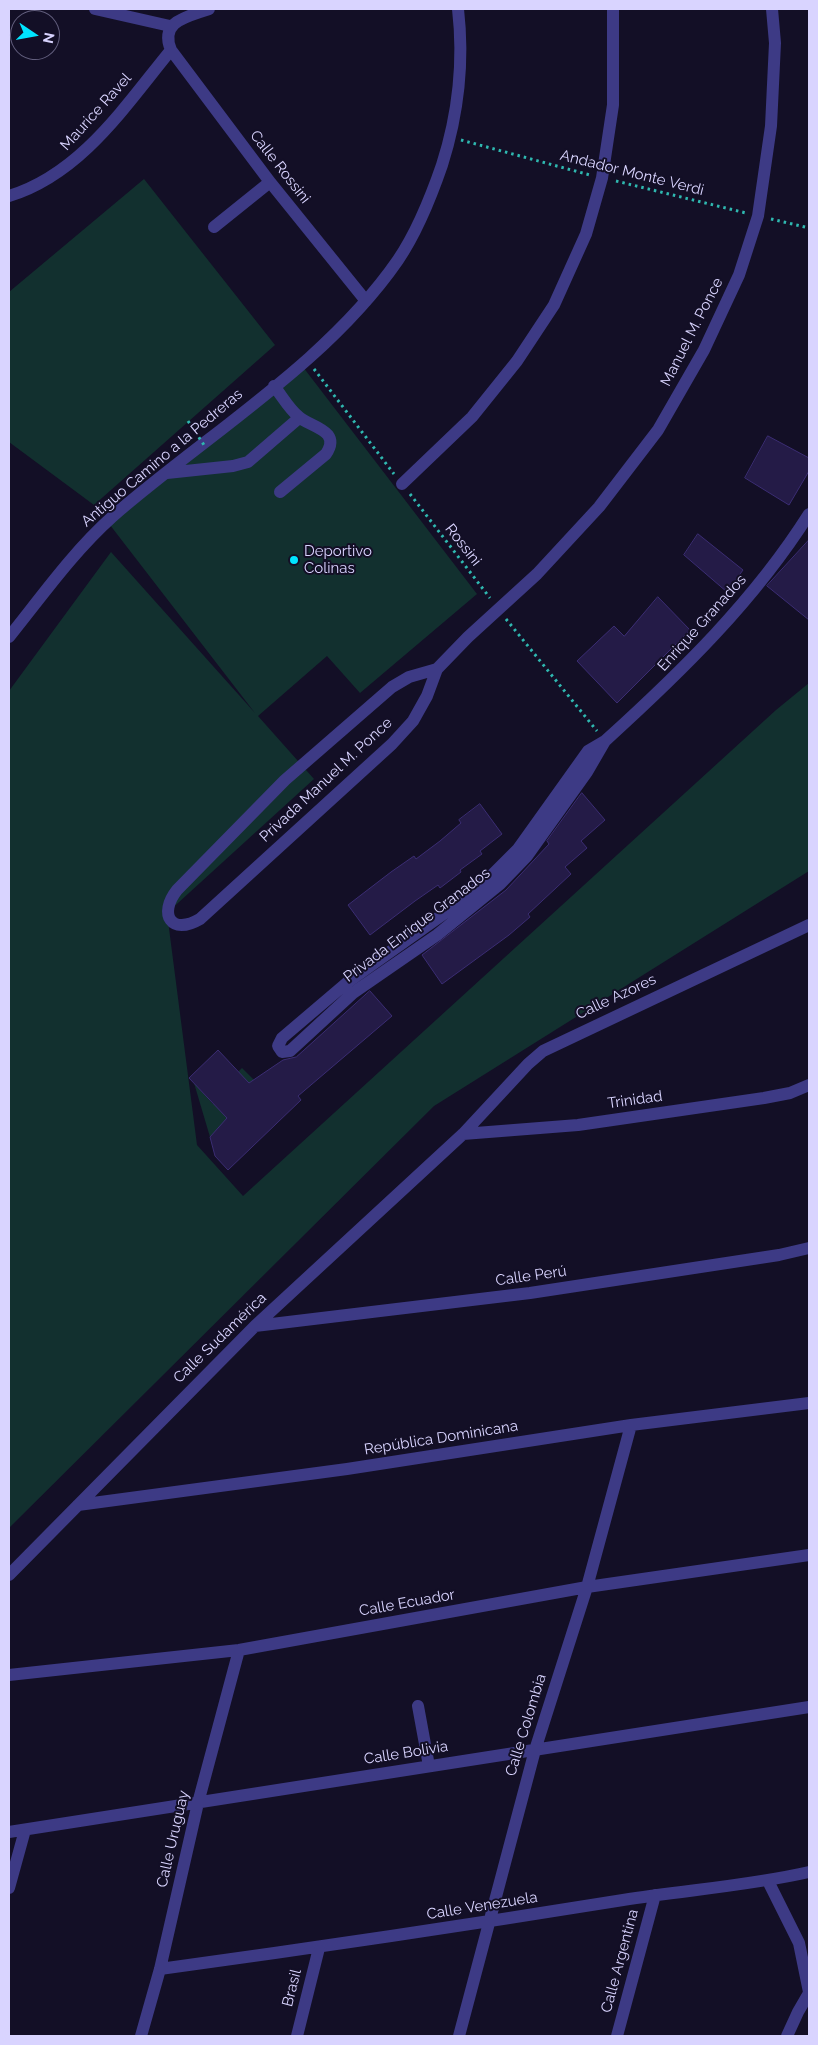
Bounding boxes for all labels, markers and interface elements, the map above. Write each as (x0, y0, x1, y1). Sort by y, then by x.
north arrow (10, 10, 60, 60)
text: N (40, 31, 58, 45)
street label: Maurice Ravel (57, 70, 135, 154)
street label: Calle Rossini (246, 127, 314, 207)
street label: Andador Monte Verdi (558, 146, 706, 200)
street label: Manuel M. Ponce (657, 275, 727, 389)
street label: Antiguo Camino a la Pedreras (78, 385, 246, 531)
street label: Rossini (441, 520, 485, 570)
place label: Deportivo Colinas (304, 542, 372, 577)
marker: Deportivo Colinas (288, 554, 300, 566)
street label: Enrique Granados (654, 571, 750, 675)
street label: Privada Manuel M. Ponce (256, 714, 396, 846)
street label: Privada Enrique Granados (340, 864, 494, 986)
street label: Calle Azores (573, 971, 659, 1023)
street label: Trinidad (606, 1087, 664, 1113)
street label: Calle Perú (494, 1262, 568, 1290)
street label: Calle Sudamérica (170, 1289, 270, 1387)
street label: República Dominicana (363, 1417, 519, 1459)
street label: Calle Ecuador (358, 1586, 456, 1620)
street label: Calle Colombia (502, 1672, 550, 1778)
street label: Calle Bolivia (363, 1737, 449, 1769)
street label: Calle Uruguay (153, 1789, 193, 1889)
street label: Calle Venezuela (425, 1888, 539, 1924)
street label: Calle Argentina (598, 1907, 642, 2015)
street label: Brasil (279, 1967, 305, 2009)

